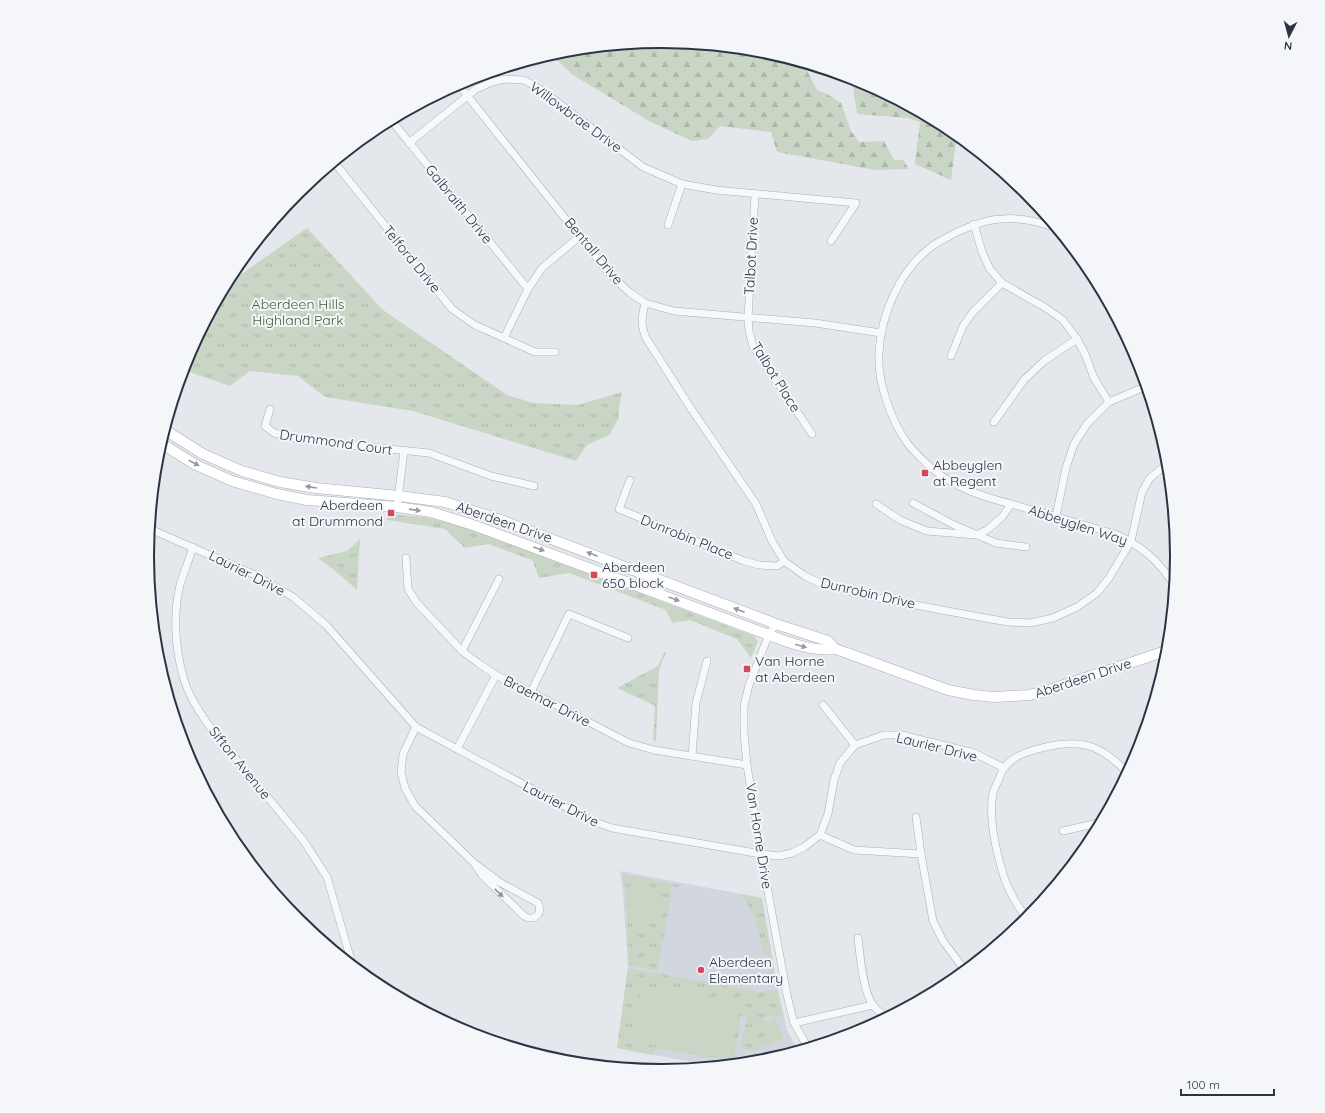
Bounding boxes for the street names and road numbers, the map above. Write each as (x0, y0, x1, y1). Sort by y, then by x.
street label: Willowbrae Drive (526, 78, 626, 156)
street label: Galbraith Drive (421, 161, 497, 247)
street label: Bentall Drive (561, 214, 627, 288)
street label: Talbot Drive (740, 217, 762, 295)
street label: Telford Drive (379, 221, 445, 297)
street label: Talbot Place (747, 339, 805, 416)
street label: Drummond Court (279, 425, 394, 459)
street label: Aberdeen Drive (454, 497, 555, 547)
street label: Abbeyglen Way (1026, 501, 1130, 549)
street label: Dunrobin Place (638, 510, 736, 564)
street label: Laurier Drive (206, 546, 288, 600)
street label: Dunrobin Drive (819, 573, 917, 613)
street label: Aberdeen Drive (1032, 654, 1134, 702)
street label: Braemar Drive (501, 671, 593, 731)
street label: Sifton Avenue (205, 723, 275, 803)
street label: Laurier Drive (895, 728, 980, 766)
street label: Laurier Drive (520, 777, 602, 831)
street label: Van Horne Drive (742, 782, 776, 890)

